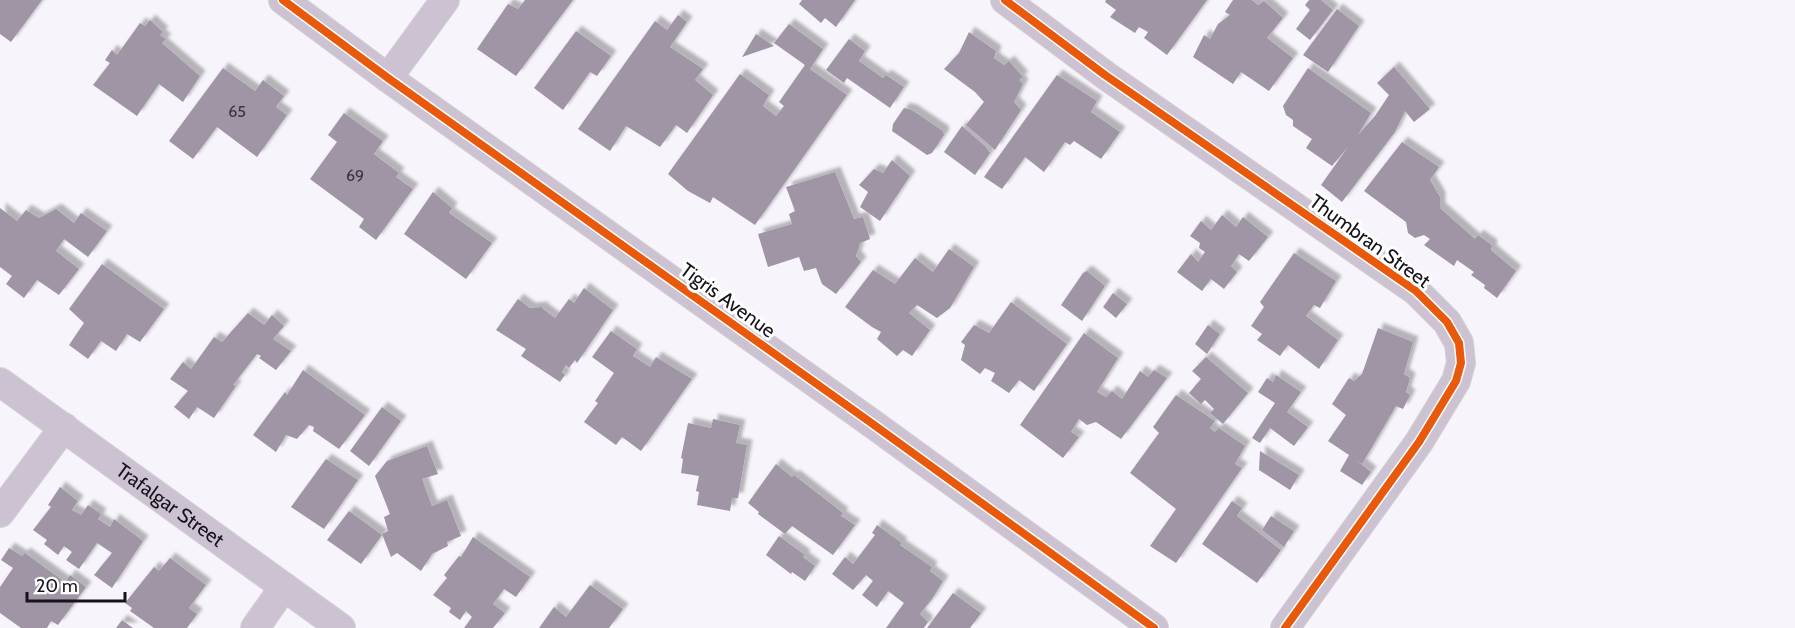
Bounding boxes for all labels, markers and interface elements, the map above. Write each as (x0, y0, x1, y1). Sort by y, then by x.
house number: 65 (228, 102, 246, 121)
house number: 69 (346, 166, 364, 185)
street label: Thumbran Street (1305, 189, 1435, 293)
street label: Tigris Avenue (676, 258, 780, 342)
street label: Trafalgar Street (112, 458, 229, 552)
scale bar (27, 565, 124, 603)
text: 20 m (36, 575, 78, 597)

